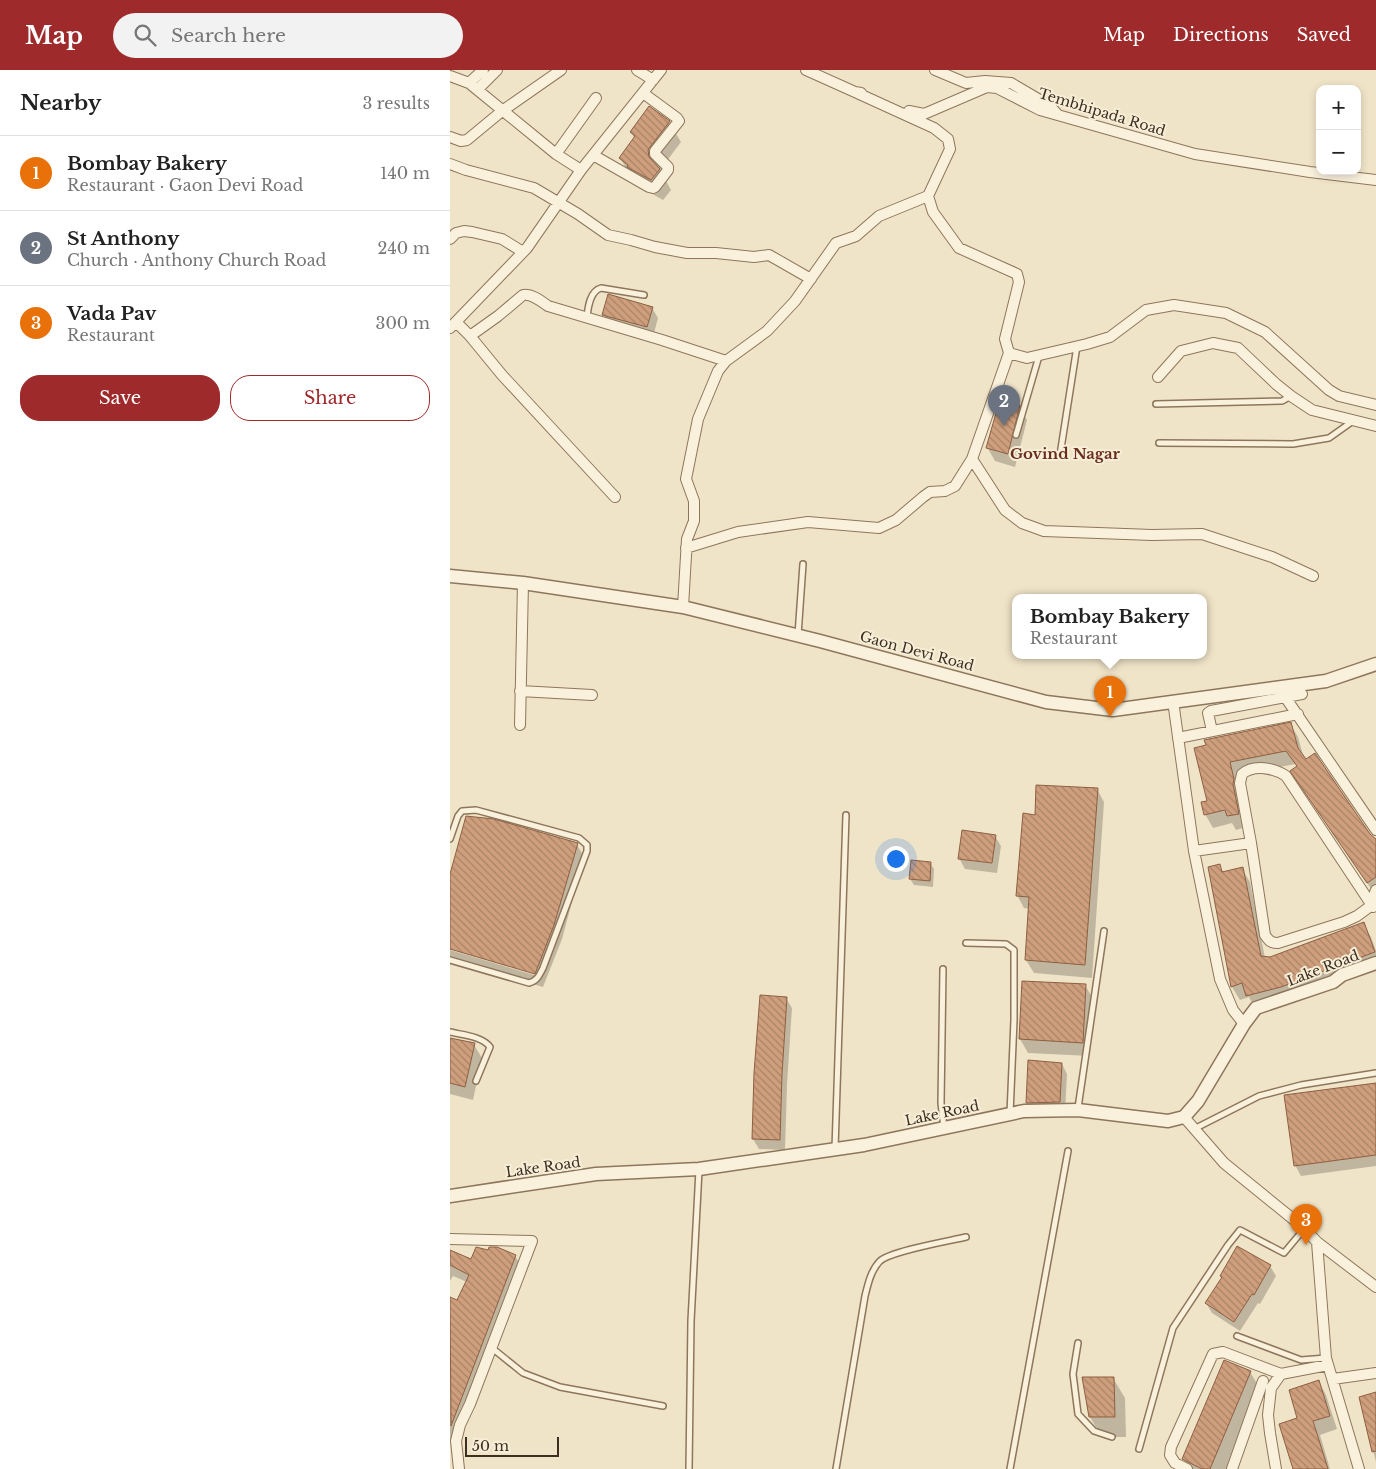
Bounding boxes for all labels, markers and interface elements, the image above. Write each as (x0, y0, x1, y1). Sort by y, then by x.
search box (113, 13, 463, 58)
text: Map (25, 21, 83, 50)
icon: search (131, 21, 159, 49)
text: Search here (171, 24, 286, 47)
text: Map (1103, 24, 1145, 46)
text: Directions (1173, 24, 1269, 46)
text: Saved (1297, 24, 1351, 46)
street label: Tembhipada Road (1036, 84, 1168, 140)
map controls (1316, 85, 1361, 175)
button: + (1316, 85, 1361, 130)
text: Nearby (20, 90, 101, 116)
text: 3 results (362, 93, 430, 113)
button: − (1316, 130, 1361, 175)
text: Bombay Bakery (67, 152, 227, 175)
text: 1 (33, 163, 39, 183)
text: 140 m (380, 163, 430, 183)
text: Restaurant · Gaon Devi Road (67, 175, 303, 195)
text: St Anthony (67, 227, 179, 250)
text: 2 (31, 238, 41, 258)
text: 240 m (378, 238, 430, 258)
text: Church · Anthony Church Road (67, 250, 326, 270)
text: Vada Pav (67, 302, 156, 325)
text: 3 (31, 313, 41, 333)
text: 300 m (376, 313, 430, 333)
text: Restaurant (67, 325, 155, 345)
button: Save (20, 375, 220, 421)
button: Share (230, 375, 430, 421)
pin: 2 (988, 385, 1020, 426)
district label: Govind Nagar (1010, 444, 1121, 463)
popup (1012, 594, 1207, 659)
text: Bombay Bakery (1030, 605, 1189, 628)
street label: Gaon Devi Road (858, 627, 977, 675)
text: Restaurant (1030, 628, 1118, 648)
pin: 1 (1094, 676, 1126, 717)
your location (883, 846, 909, 872)
street label: Lake Road (1285, 946, 1362, 990)
street label: Lake Road (903, 1096, 981, 1130)
street label: Lake Road (504, 1153, 582, 1181)
pin: 3 (1290, 1204, 1322, 1245)
scale bar (465, 1434, 559, 1457)
text: 50 m (472, 1437, 509, 1455)

